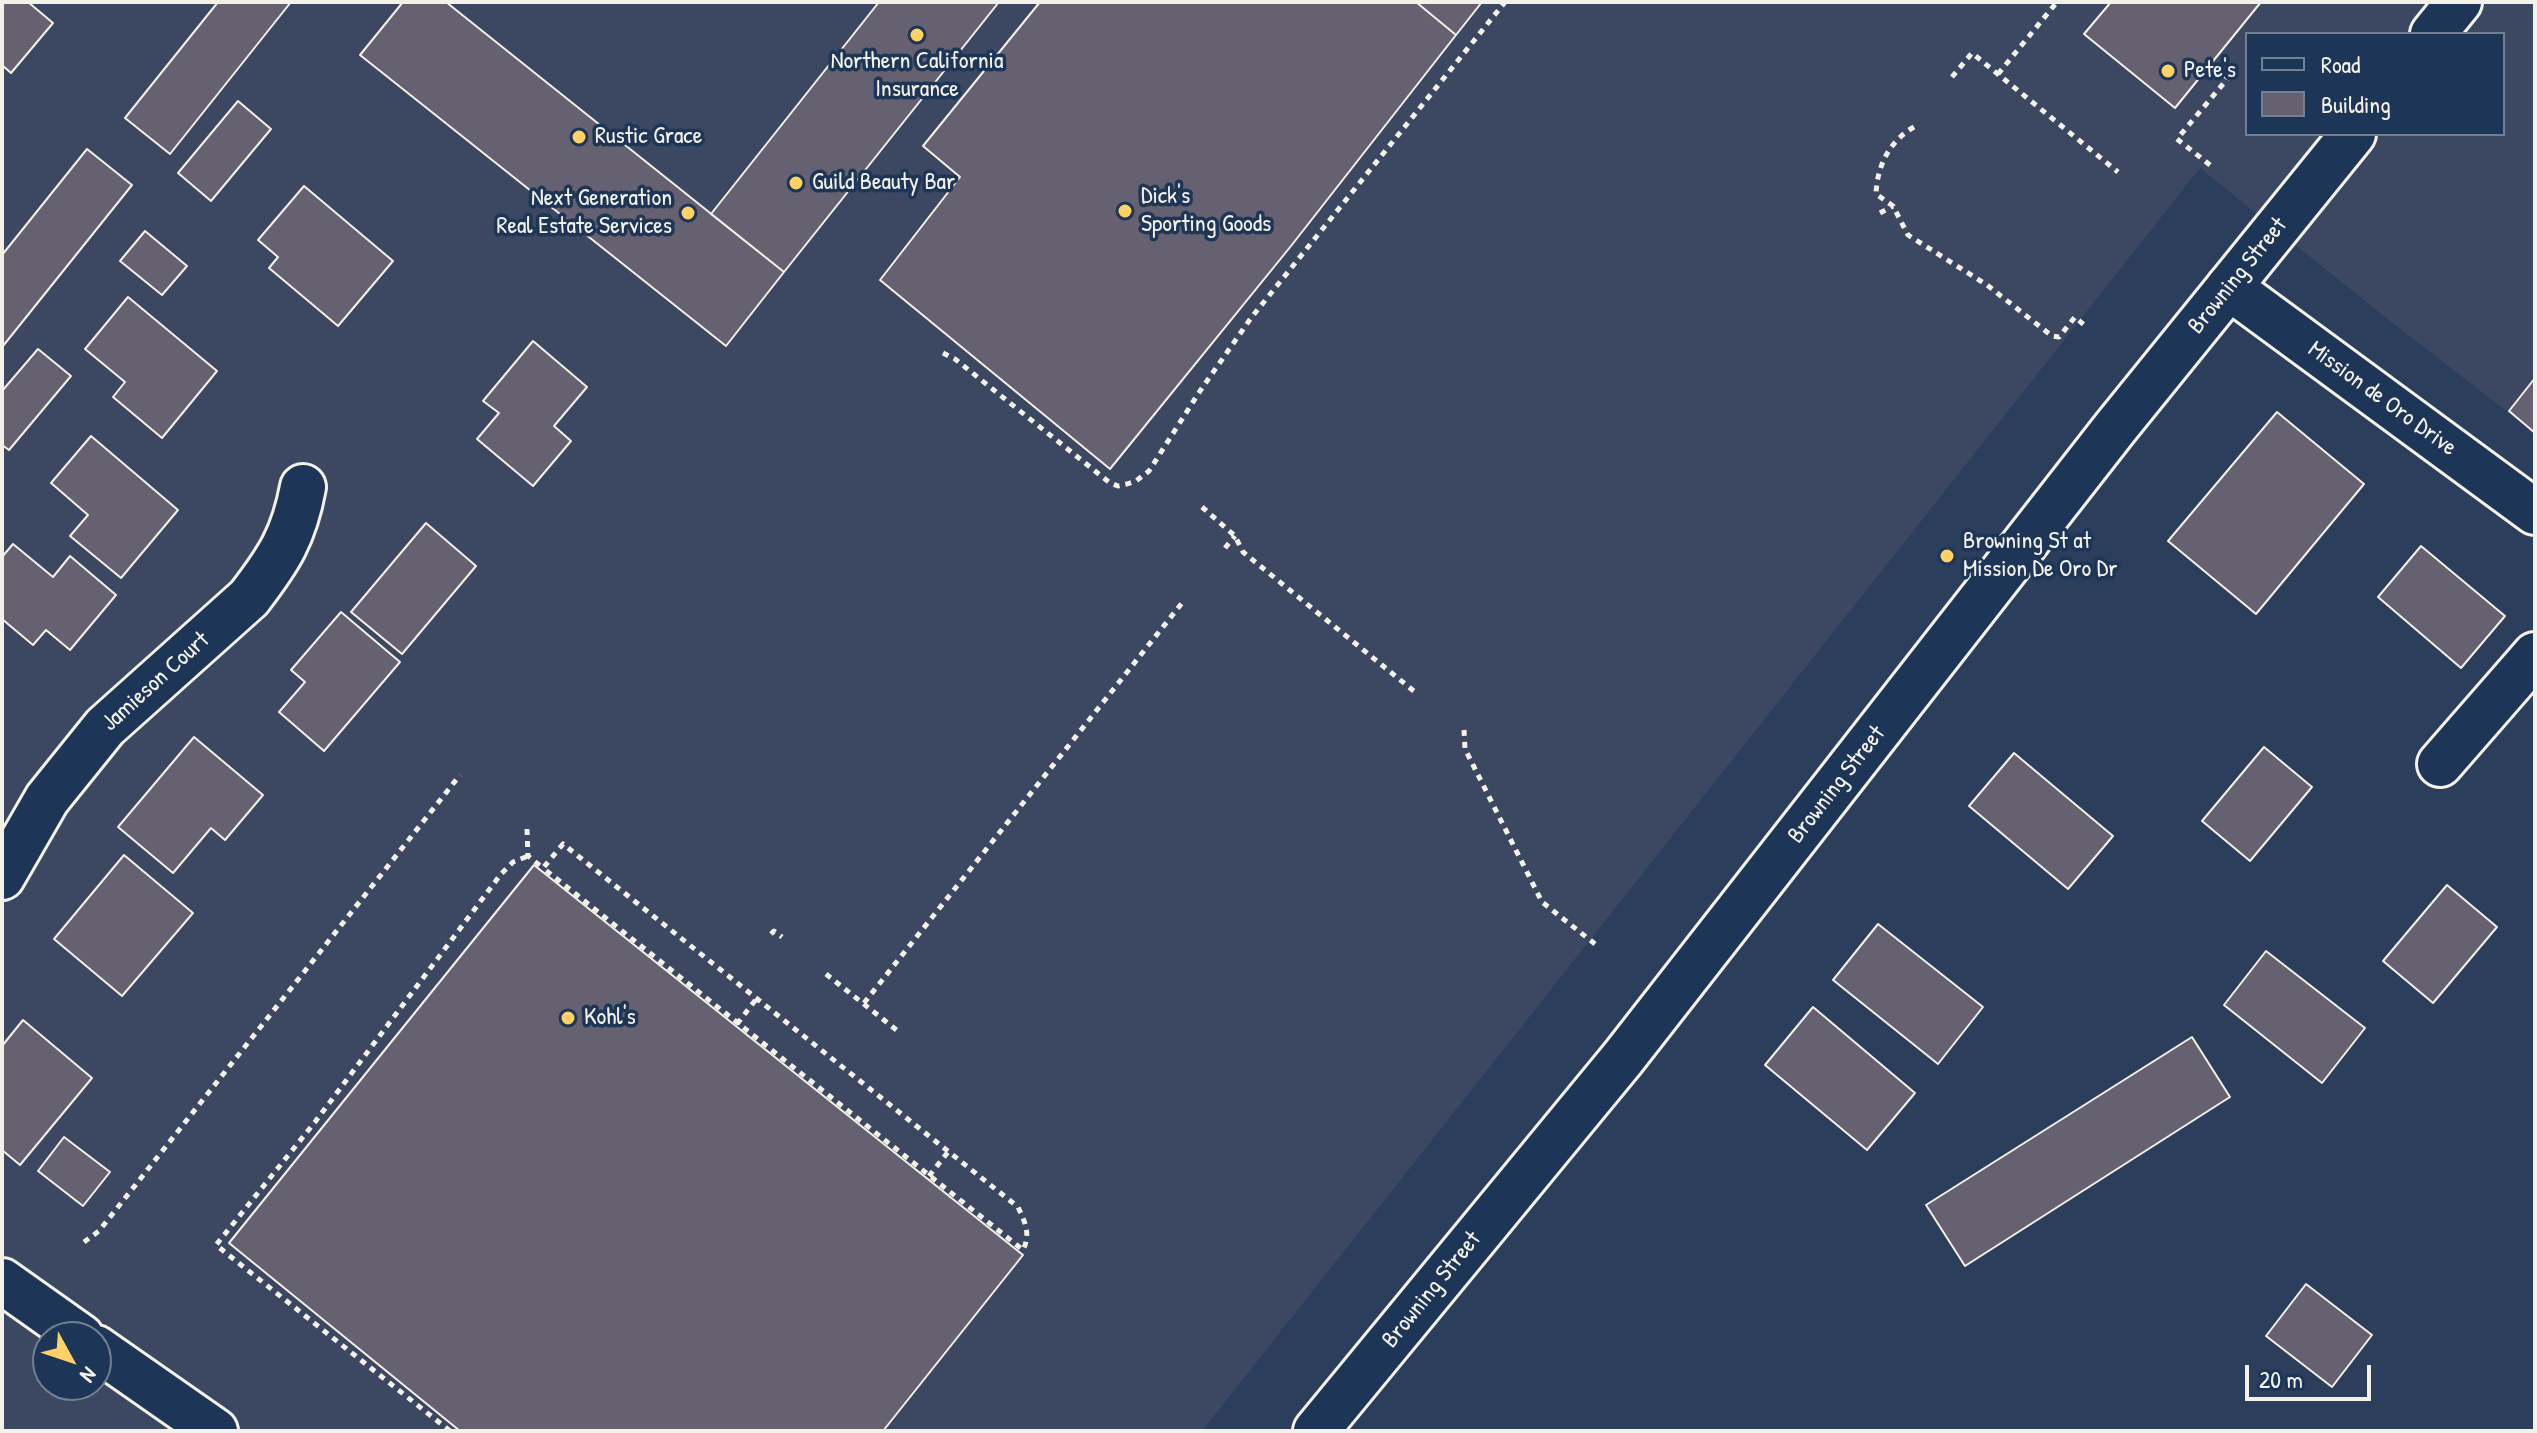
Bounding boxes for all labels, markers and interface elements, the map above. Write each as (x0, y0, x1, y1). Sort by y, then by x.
marker: Northern California Insurance (908, 26, 926, 44)
legend (2245, 32, 2505, 136)
place label: Northern California Insurance (831, 48, 1003, 104)
text: Road (2321, 48, 2360, 80)
place label: Pete's (2184, 57, 2236, 85)
marker: Pete's (2159, 62, 2177, 80)
text: Building (2321, 88, 2391, 120)
place label: Rustic Grace (595, 123, 702, 151)
marker: Rustic Grace (570, 128, 588, 146)
place label: Guild Beauty Bar (812, 169, 955, 197)
marker: Guild Beauty Bar (787, 174, 805, 192)
place label: Dick's Sporting Goods (1141, 183, 1271, 239)
place label: Next Generation Real Estate Services (497, 185, 672, 241)
marker: Dick's Sporting Goods (1116, 202, 1134, 220)
marker: Next Generation Real Estate Services (679, 204, 697, 222)
street label: Browning Street (2182, 212, 2294, 340)
street label: Mission de Oro Drive (2302, 335, 2462, 463)
place label: Browning St at Mission De Oro Dr (1963, 528, 2117, 584)
marker: Browning St at Mission De Oro Dr (1938, 547, 1956, 565)
street label: Jamieson Court (96, 626, 216, 738)
street label: Browning Street (1782, 720, 1892, 850)
place label: Kohl's (584, 1004, 636, 1032)
marker: Kohl's (559, 1009, 577, 1027)
street label: Browning Street (1376, 1226, 1488, 1354)
north arrow (32, 1321, 112, 1401)
scale bar (2249, 1349, 2375, 1399)
text: N (74, 1361, 104, 1389)
text: 20 m (2259, 1363, 2303, 1395)

